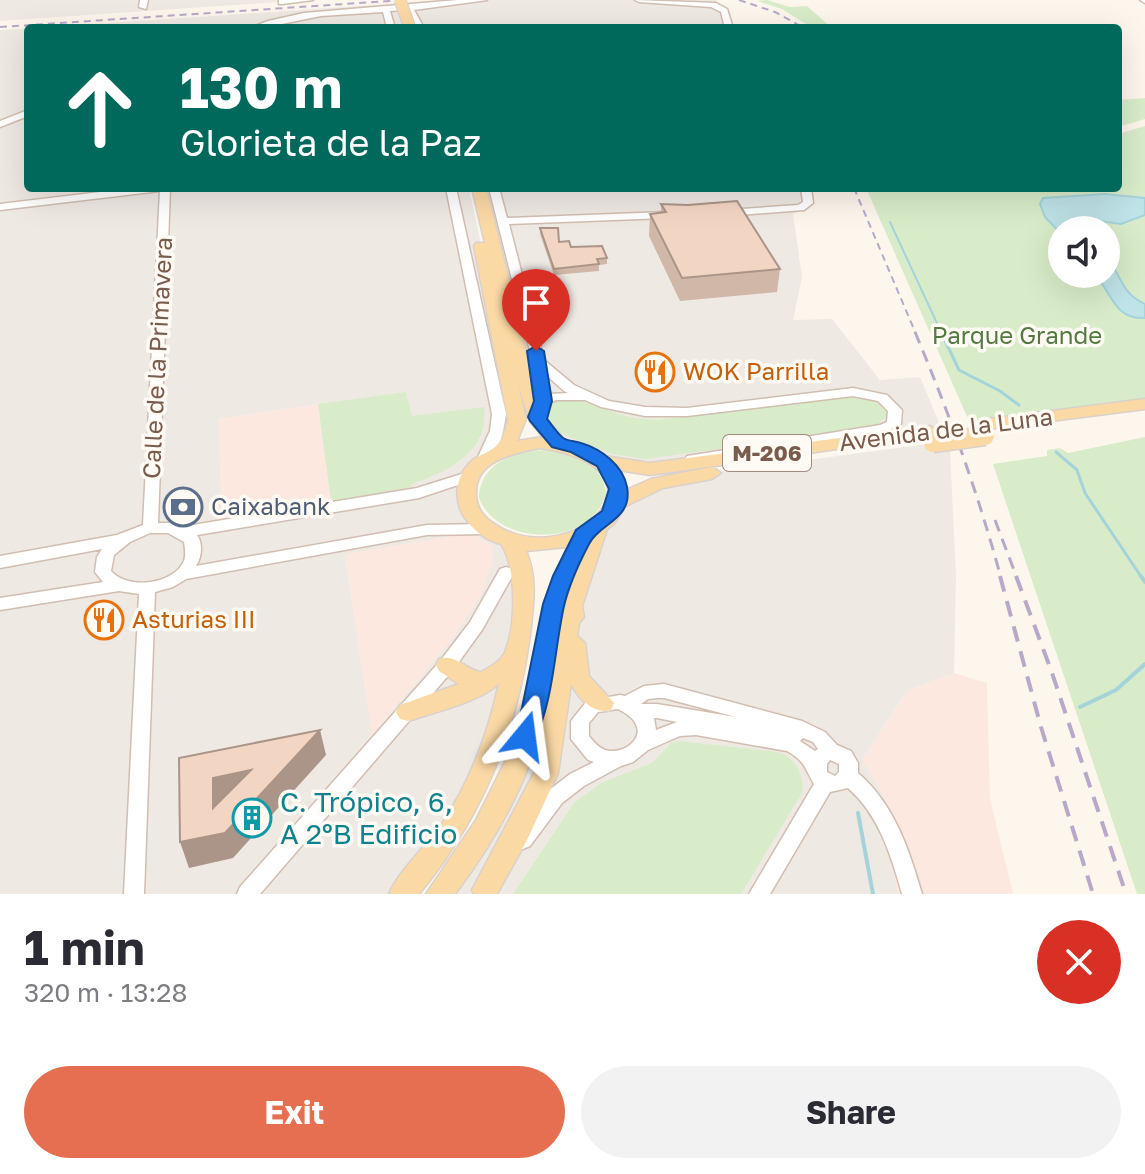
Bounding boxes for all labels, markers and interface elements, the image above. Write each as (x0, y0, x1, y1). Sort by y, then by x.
text: 130 m (180, 53, 342, 120)
icon: ahead (48, 56, 152, 160)
text: Glorieta de la Paz (180, 121, 481, 164)
map controls (1048, 216, 1120, 288)
button: sound (1048, 216, 1120, 288)
street label: Calle de la Primavera (136, 236, 177, 480)
pin (502, 269, 570, 351)
icon: arrive (514, 281, 558, 325)
park label: Parque Grande (932, 320, 1102, 349)
restaurant icon: WOK Parrilla (634, 351, 676, 393)
place label: WOK Parrilla (683, 356, 829, 385)
street label: Avenida de la Luna (837, 401, 1054, 456)
road number: M-206 (723, 435, 811, 471)
bank icon: Caixabank (162, 486, 204, 528)
place label: Caixabank (211, 491, 330, 520)
restaurant icon: Asturias III (83, 599, 125, 641)
place label: Asturias III (132, 604, 255, 633)
position arrow (483, 694, 567, 778)
place label: C. Trópico, 6, A 2ºB Edificio (280, 785, 457, 850)
building icon: C. Trópico, 6, A 2ºB Edificio (231, 797, 273, 839)
text: 1 min (24, 918, 145, 976)
button: close (1037, 920, 1121, 1004)
text: 320 m · 13:28 (24, 977, 187, 1008)
button: Exit (24, 1066, 565, 1158)
button: Share (581, 1066, 1121, 1158)

